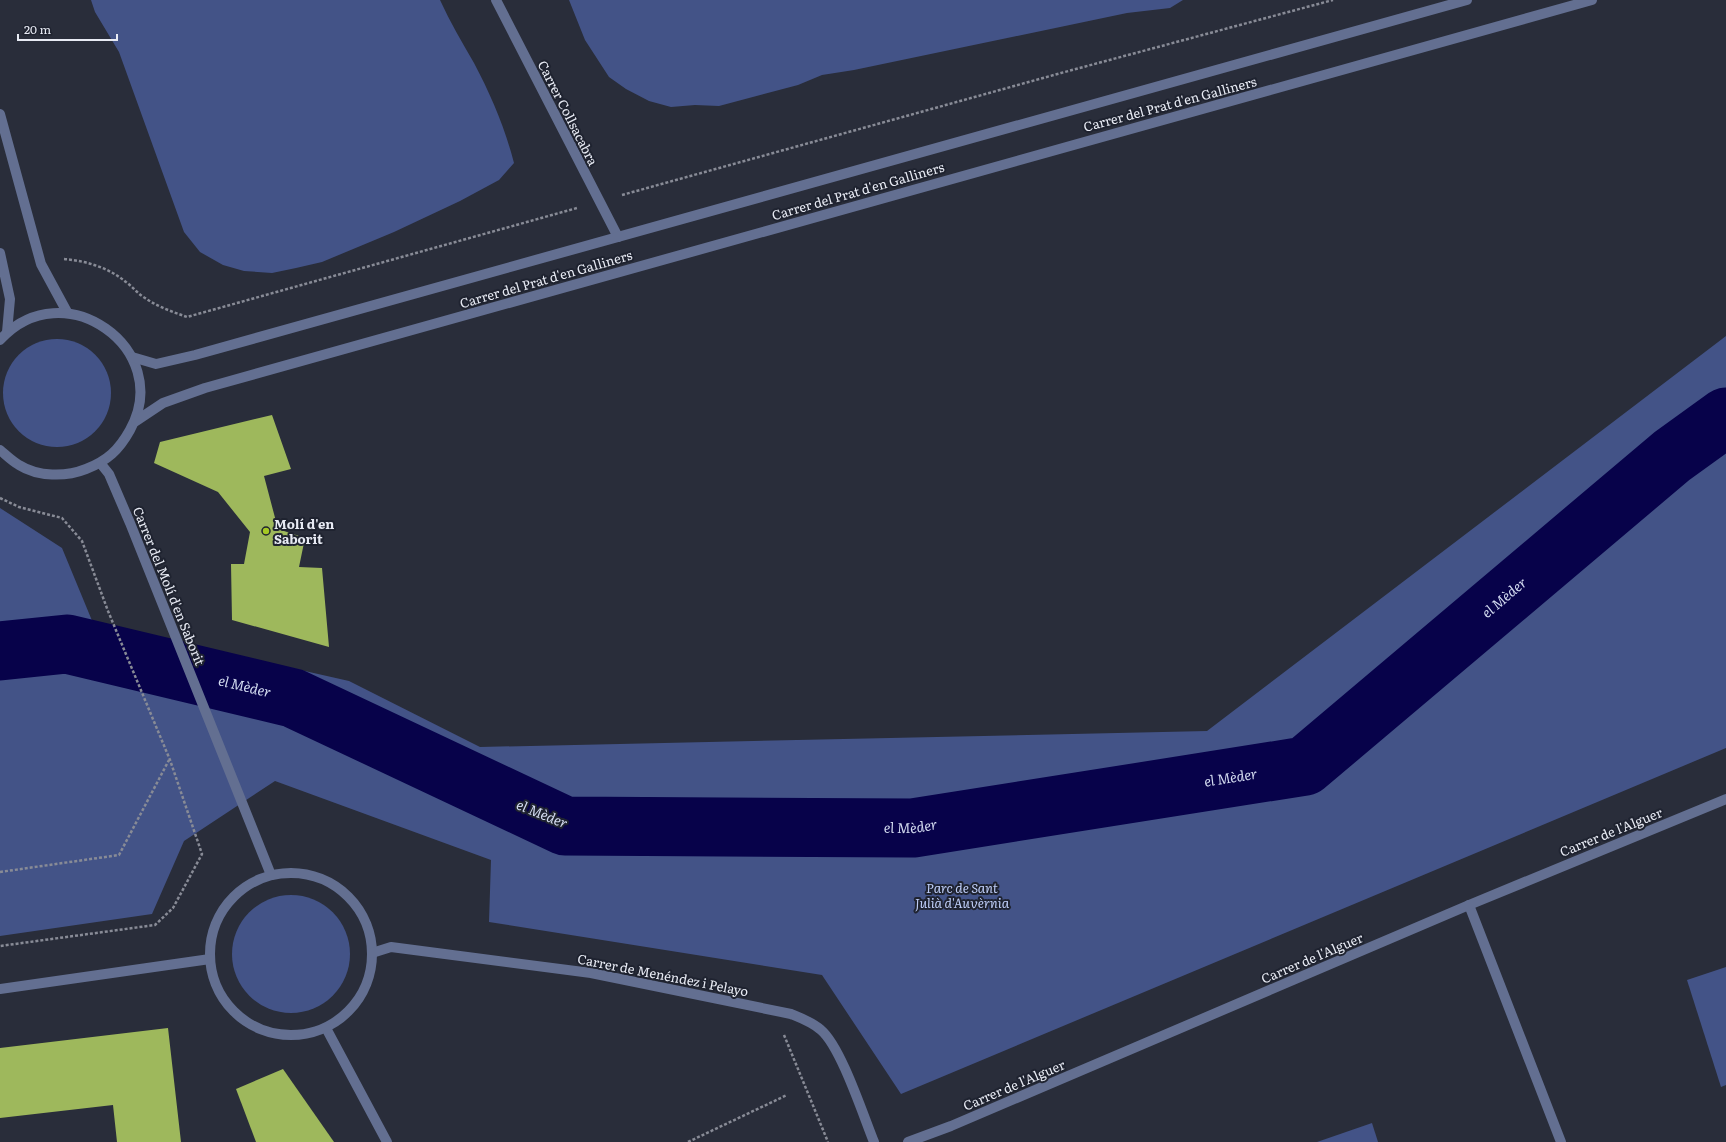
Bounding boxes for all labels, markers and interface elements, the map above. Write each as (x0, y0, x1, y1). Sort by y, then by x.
scale bar (18, 16, 117, 42)
text: 20 m (24, 20, 51, 38)
street label: Carrer Collsacabra (534, 57, 603, 169)
street label: Carrer del Prat d'en Galliners (1081, 71, 1259, 136)
street label: Carrer del Prat d'en Galliners (769, 157, 946, 224)
street label: Carrer del Prat d'en Galliners (457, 245, 634, 312)
street label: Carrer del Molí d'en Saborit (129, 504, 210, 669)
place label: Molí d'en Saborit (274, 514, 334, 548)
marker: Molí d'en Saborit (261, 526, 271, 536)
water label: el Mèder (1477, 572, 1531, 622)
water label: el Mèder (216, 670, 274, 702)
water label: el Mèder (1202, 763, 1259, 791)
water label: el Mèder (514, 794, 571, 833)
street label: Carrer de l'Alguer (1557, 802, 1666, 861)
water label: el Mèder (884, 813, 939, 837)
park label: Parc de Sant Julià d'Auvèrnia (915, 878, 1010, 912)
street label: Carrer de l'Alguer (1258, 927, 1366, 988)
street label: Carrer de Menéndez i Pelayo (576, 949, 751, 1000)
street label: Carrer de l'Alguer (960, 1054, 1068, 1115)

